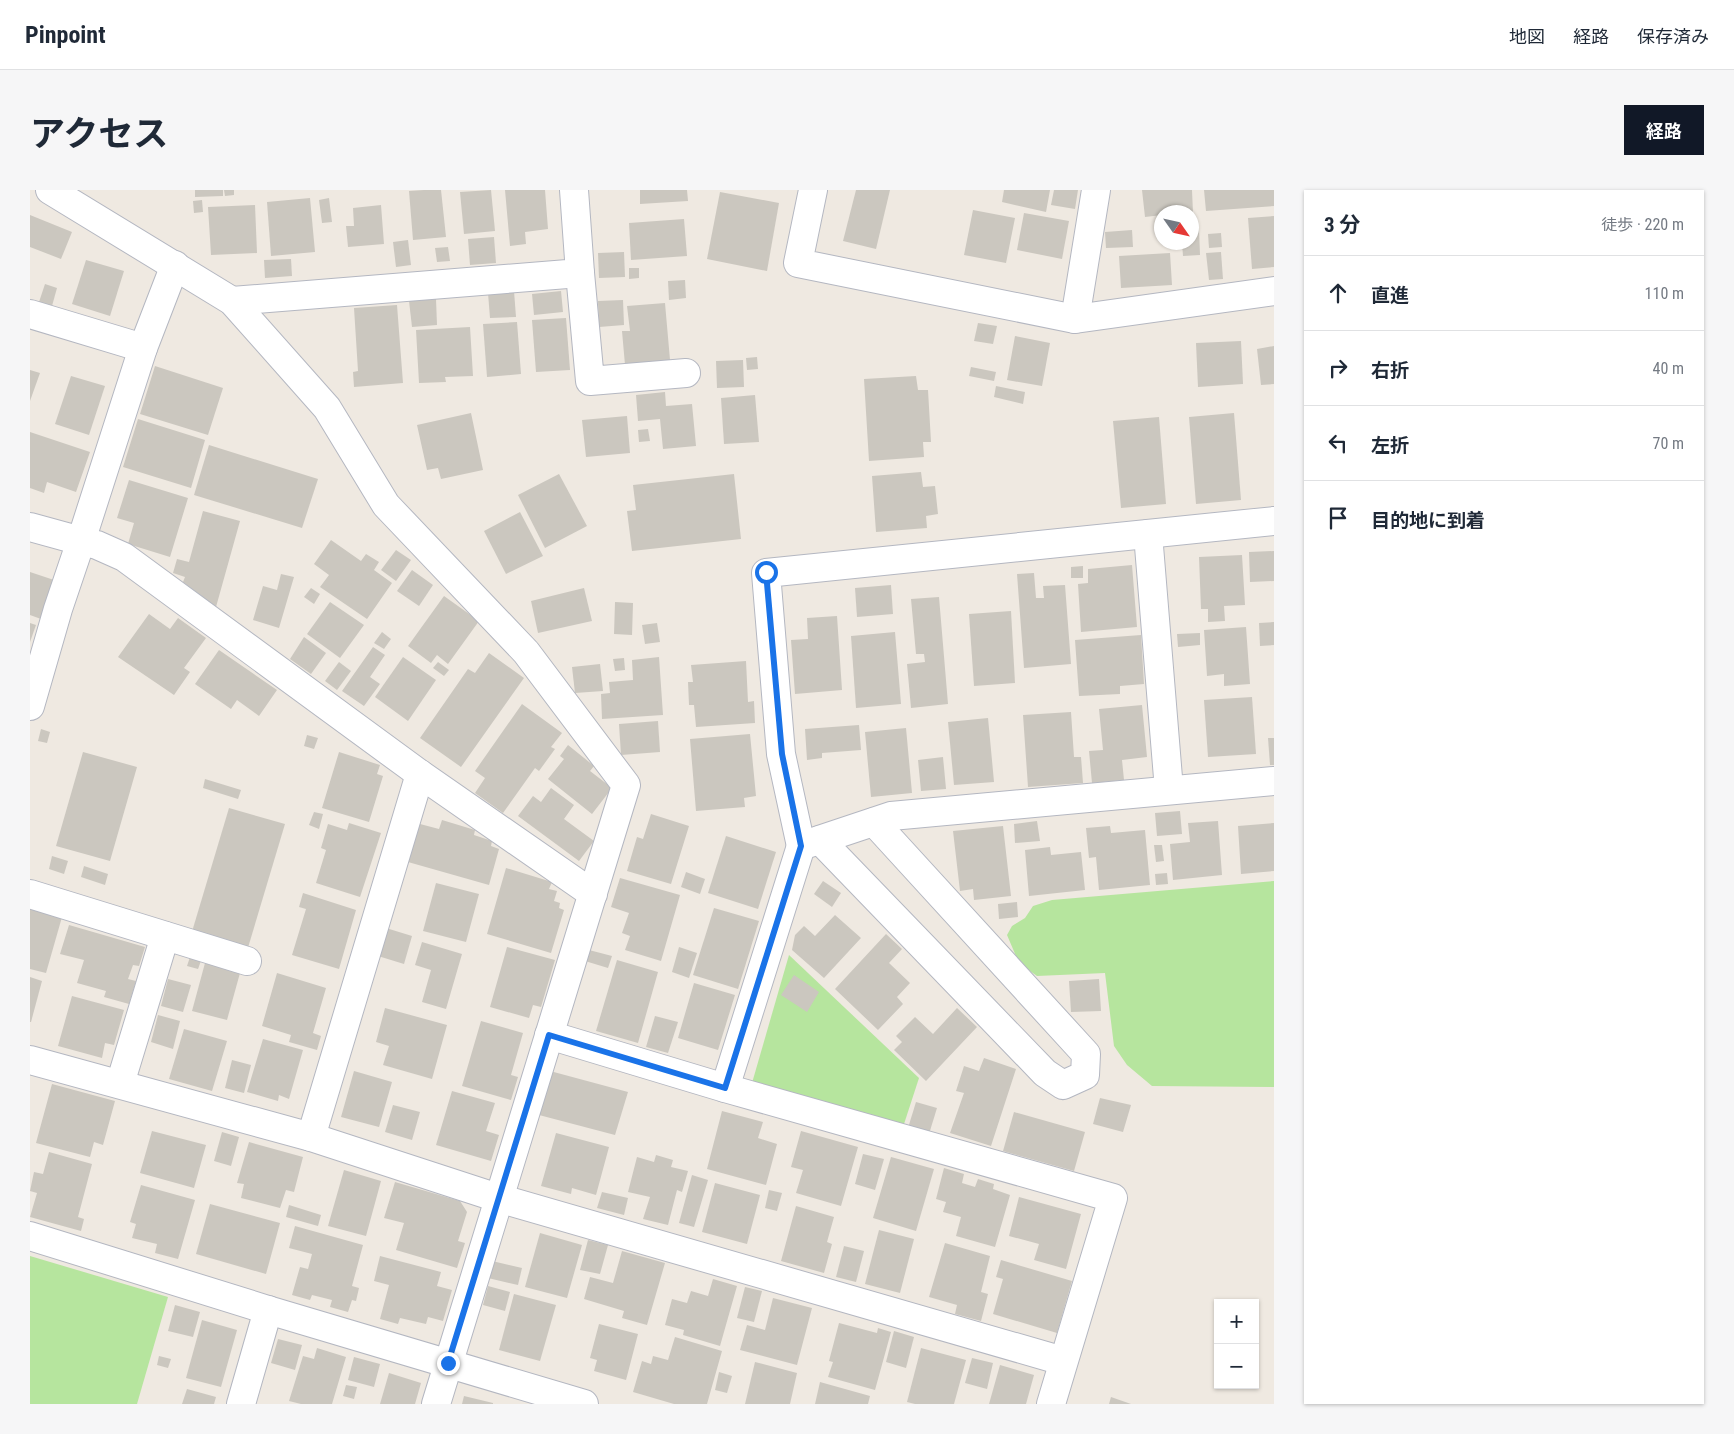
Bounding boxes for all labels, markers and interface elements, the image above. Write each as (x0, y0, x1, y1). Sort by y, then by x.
text: Pinpoint (25, 21, 106, 49)
text: 地図 (1509, 26, 1545, 47)
text: 経路 (1573, 26, 1609, 47)
text: 保存済み (1637, 26, 1709, 47)
button: 経路 (1624, 105, 1704, 155)
text: アクセス (30, 114, 168, 155)
north arrow (1154, 205, 1199, 250)
text: 3 分 (1324, 213, 1360, 237)
text: 徒歩 · 220 m (1601, 215, 1684, 234)
icon: ahead (1324, 279, 1352, 307)
text: 直進 (1371, 284, 1409, 307)
text: 110 m (1645, 284, 1684, 303)
icon: right (1324, 354, 1352, 382)
text: 右折 (1371, 359, 1409, 382)
text: 40 m (1652, 359, 1684, 378)
icon: left (1324, 429, 1352, 457)
text: 左折 (1371, 434, 1409, 457)
text: 70 m (1652, 434, 1684, 453)
icon: arrive (1324, 504, 1352, 532)
text: 目的地に到着 (1371, 509, 1485, 532)
route start (755, 561, 778, 584)
map controls (1214, 1299, 1259, 1389)
button: + (1214, 1299, 1259, 1344)
button: − (1214, 1344, 1259, 1389)
route end (437, 1352, 460, 1375)

